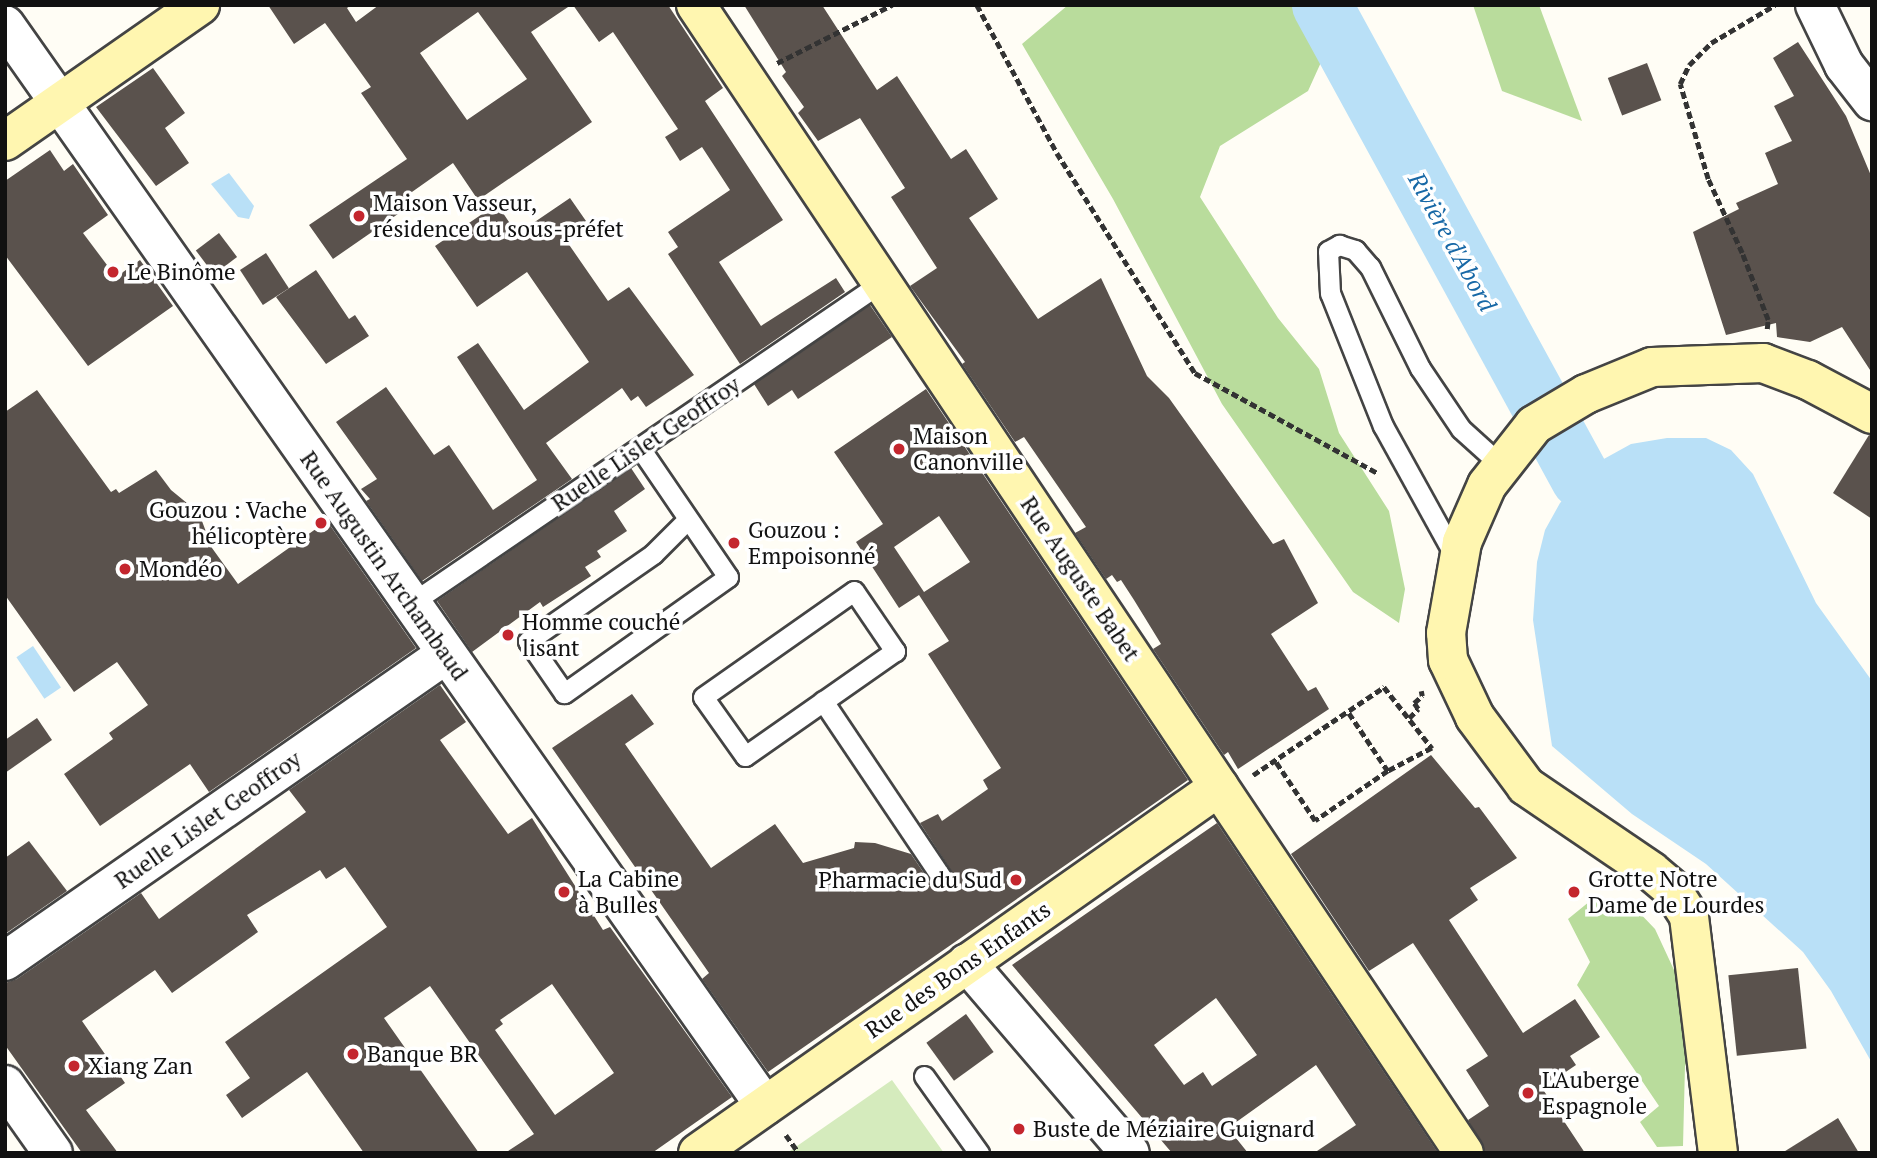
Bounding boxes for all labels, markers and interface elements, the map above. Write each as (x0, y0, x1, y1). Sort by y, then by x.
water label: Rivière d'Abord (1402, 168, 1502, 316)
place label: Maison Vasseur, résidence du sous-préfet (373, 189, 624, 243)
marker: Maison Vasseur, résidence du sous-préfet (351, 208, 367, 224)
place label: Le Binôme (127, 258, 236, 286)
marker: Le Binôme (105, 264, 121, 280)
street label: Ruelle Lislet Geoffroy (547, 371, 745, 517)
place label: Maison Canonville (913, 422, 1023, 476)
marker: Maison Canonville (891, 441, 907, 457)
street label: Rue Augustin Archambaud (294, 446, 474, 686)
street label: Rue Auguste Babet (1015, 491, 1145, 667)
place label: Gouzou : Vache hélicoptère (148, 496, 307, 550)
marker: Gouzou : Vache hélicoptère (313, 515, 329, 531)
place label: Gouzou : Empoisonné (748, 516, 875, 570)
marker: Gouzou : Empoisonné (726, 535, 742, 551)
place label: Mondéo (139, 555, 222, 583)
marker: Mondéo (117, 561, 133, 577)
place label: Homme couché lisant (522, 608, 680, 662)
marker: Homme couché lisant (500, 627, 516, 643)
street label: Ruelle Lislet Geoffroy (110, 745, 306, 895)
place label: La Cabine à Bulles (578, 865, 679, 919)
place label: Grotte Notre Dame de Lourdes (1588, 865, 1765, 919)
place label: Pharmacie du Sud (818, 866, 1002, 894)
marker: Pharmacie du Sud (1008, 872, 1024, 888)
marker: La Cabine à Bulles (556, 884, 572, 900)
marker: Grotte Notre Dame de Lourdes (1566, 884, 1582, 900)
street label: Rue des Bons Enfants (860, 896, 1056, 1044)
place label: Banque BR (367, 1040, 478, 1068)
marker: Banque BR (345, 1046, 361, 1062)
place label: Xiang Zan (88, 1052, 193, 1080)
marker: Xiang Zan (66, 1058, 82, 1074)
place label: L'Auberge Espagnole (1542, 1066, 1647, 1120)
marker: L'Auberge Espagnole (1520, 1085, 1536, 1101)
place label: Buste de Méziaire Guignard (1033, 1115, 1315, 1143)
marker: Buste de Méziaire Guignard (1011, 1121, 1027, 1137)

